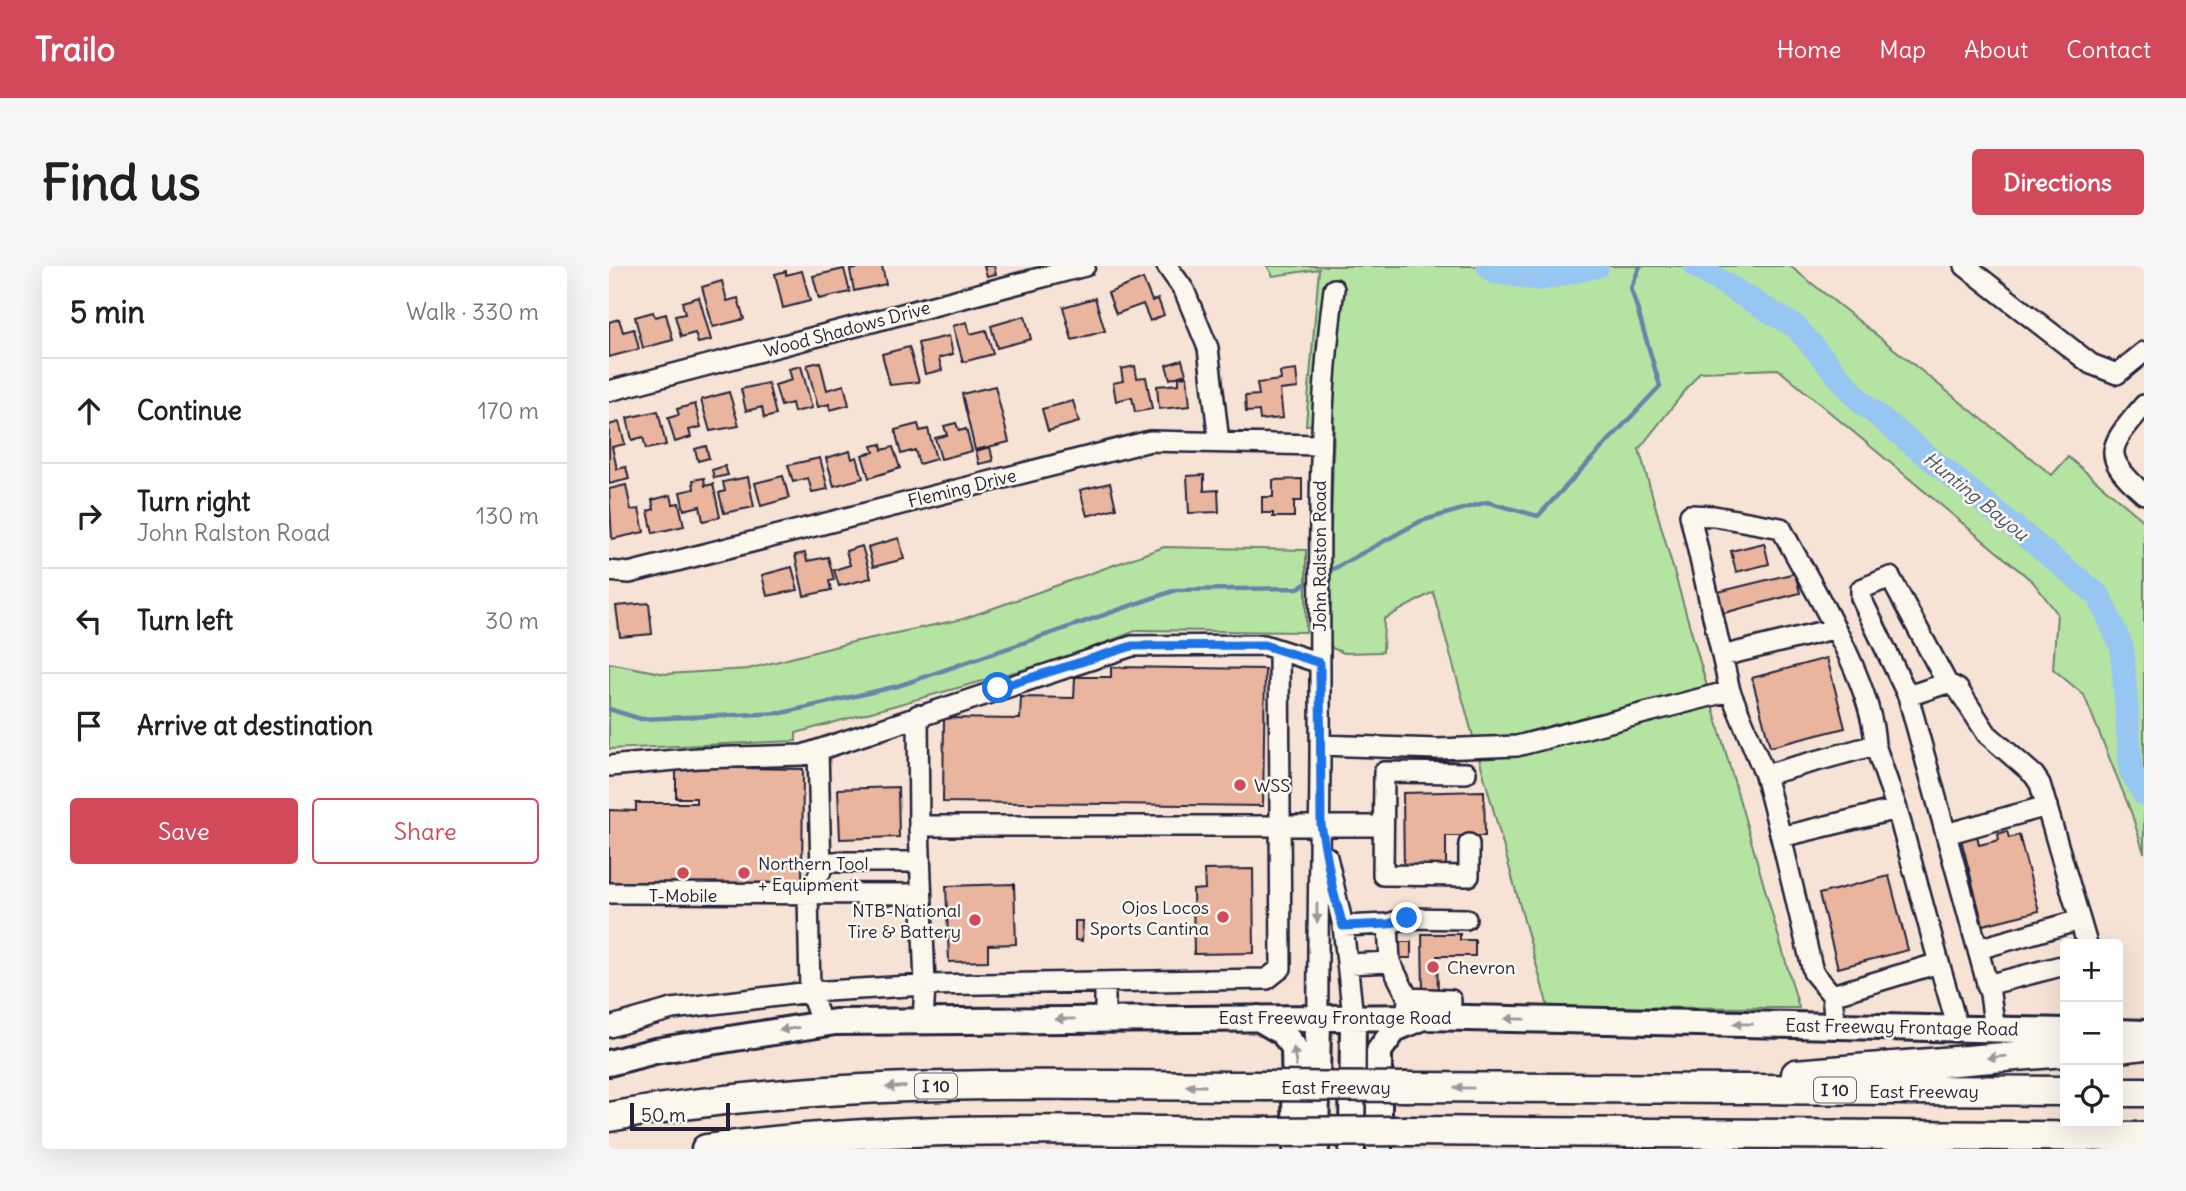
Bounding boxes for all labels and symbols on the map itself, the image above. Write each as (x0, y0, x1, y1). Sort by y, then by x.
street label: Wood Shadows Drive (761, 296, 933, 362)
water label: Hunting Bayou (1919, 446, 2034, 546)
street label: Fleming Drive (905, 463, 1019, 513)
street label: John Ralston Road (1308, 480, 1331, 632)
route start (982, 672, 1013, 703)
place label: WSS (1254, 774, 1290, 797)
marker: WSS (1232, 777, 1248, 793)
place label: Northern Tool + Equipment (758, 852, 868, 896)
marker: T-Mobile (675, 865, 691, 881)
marker: Northern Tool + Equipment (736, 865, 752, 881)
place label: T-Mobile (649, 884, 717, 907)
place label: Ojos Locos Sports Cantina (1090, 896, 1209, 940)
place label: NTB-National Tire & Battery (847, 899, 961, 943)
one-way arrow (1311, 902, 1323, 924)
route end (1391, 902, 1422, 933)
marker: Ojos Locos Sports Cantina (1215, 909, 1231, 925)
marker: NTB-National Tire & Battery (967, 912, 983, 928)
place label: Chevron (1447, 956, 1515, 979)
marker: Chevron (1425, 959, 1441, 975)
street label: East Freeway Frontage Road (1218, 1006, 1452, 1029)
one-way arrow (1053, 1013, 1075, 1025)
one-way arrow (1504, 1013, 1526, 1024)
street label: East Freeway Frontage Road (1785, 1013, 2019, 1041)
one-way arrow (1732, 1018, 1754, 1030)
one-way arrow (778, 1024, 800, 1035)
one-way arrow (1289, 1046, 1300, 1068)
one-way arrow (1986, 1052, 2008, 1063)
road number: I 10 (915, 1073, 957, 1098)
street label: East Freeway (1281, 1076, 1391, 1099)
road number: I 10 (1814, 1077, 1856, 1102)
one-way arrow (1185, 1080, 1207, 1092)
street label: East Freeway (1869, 1080, 1979, 1103)
one-way arrow (884, 1082, 906, 1093)
one-way arrow (1452, 1082, 1474, 1094)
scale bar (630, 1100, 730, 1132)

